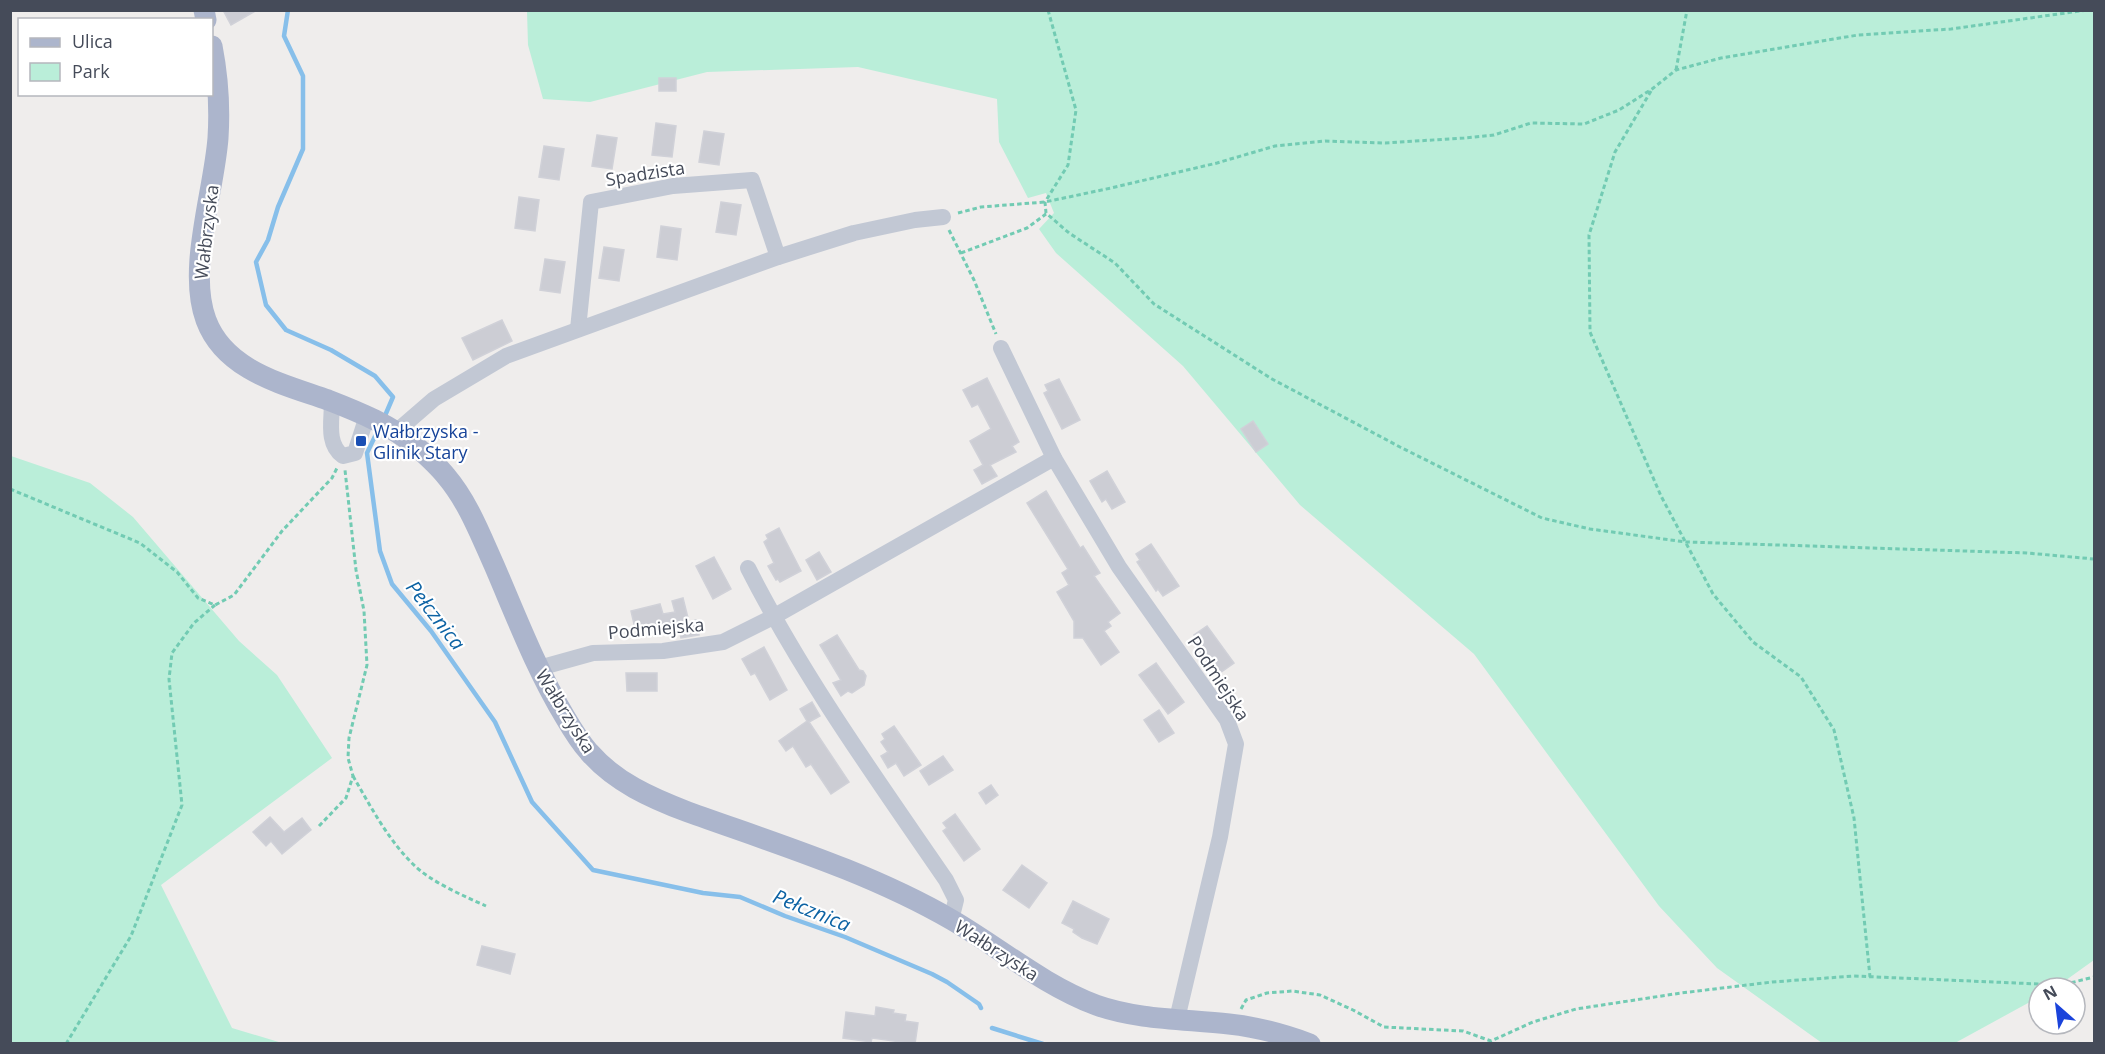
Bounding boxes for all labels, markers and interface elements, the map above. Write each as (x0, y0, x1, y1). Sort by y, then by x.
legend (18, 18, 213, 96)
text: Ulica (72, 29, 113, 53)
text: Park (72, 59, 110, 83)
street label: Spadzista (604, 155, 686, 191)
street label: Wałbrzyska (188, 183, 224, 281)
place label: Wałbrzyska - Glinik Stary (373, 419, 479, 464)
marker: Wałbrzyska - Glinik Stary (354, 434, 368, 448)
water label: Pełcznica (400, 575, 472, 655)
street label: Podmiejska (607, 612, 705, 644)
street label: Podmiejska (1183, 631, 1255, 725)
street label: Wałbrzyska (531, 664, 601, 758)
water label: Pełcznica (769, 882, 855, 938)
street label: Wałbrzyska (951, 914, 1043, 986)
north arrow (2027, 976, 2087, 1036)
text: N (2039, 980, 2061, 1006)

